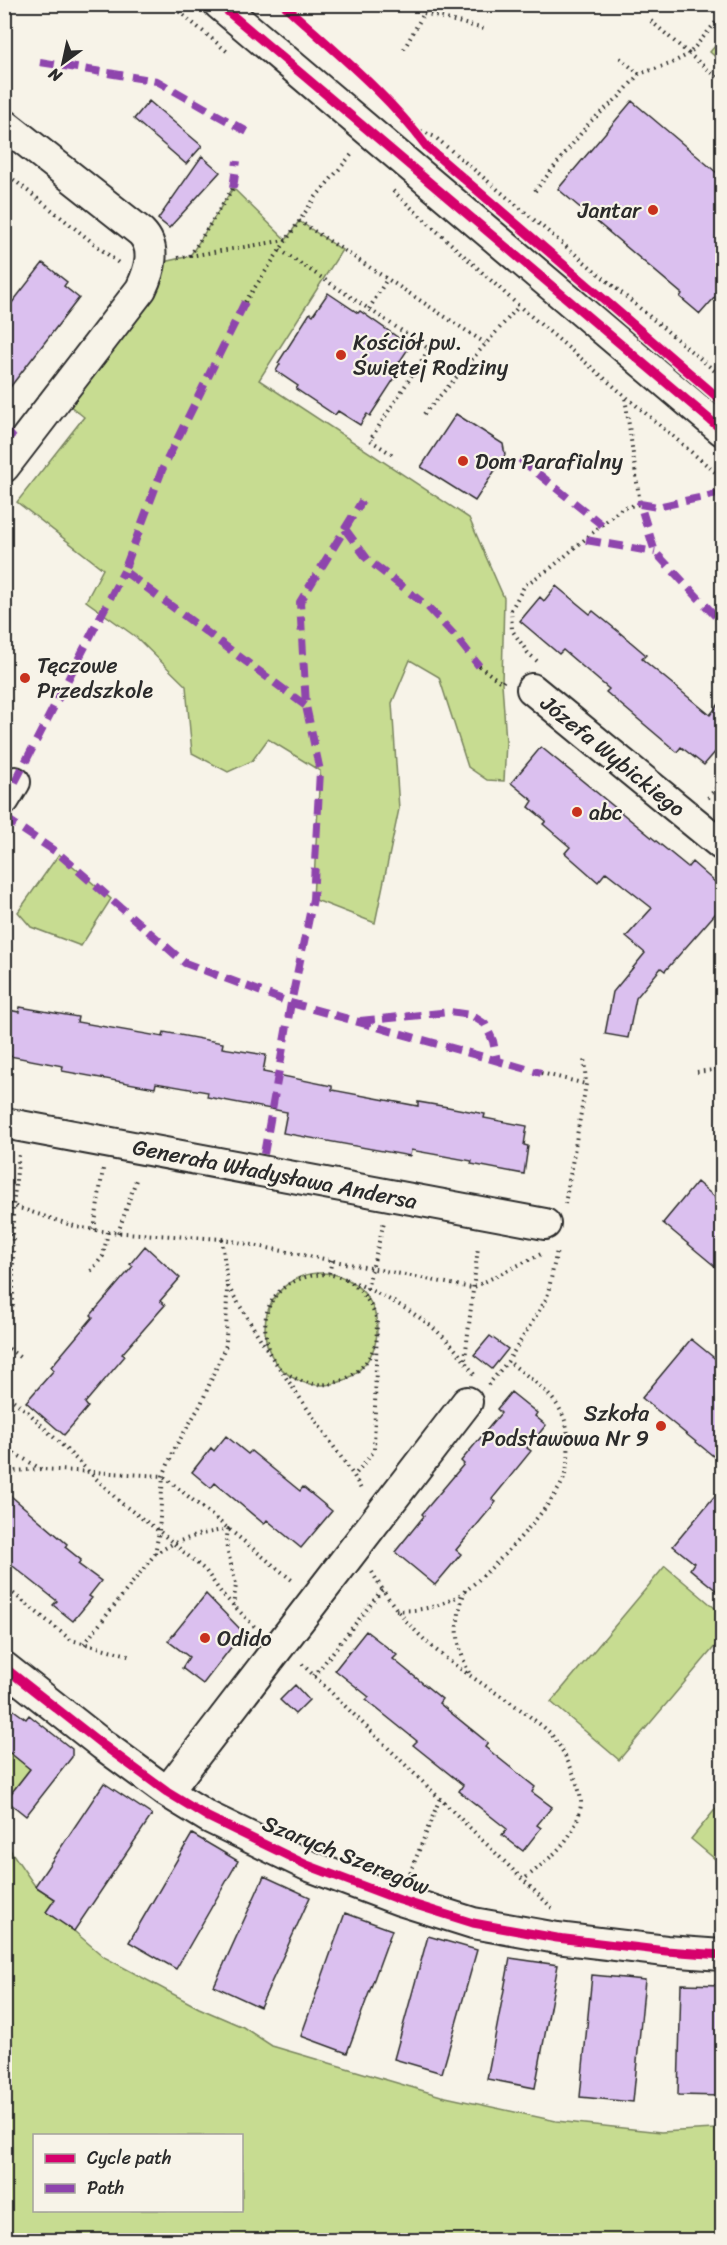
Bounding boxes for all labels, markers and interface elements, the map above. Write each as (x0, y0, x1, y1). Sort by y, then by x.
north arrow (33, 33, 93, 93)
text: N (42, 59, 68, 91)
place label: Jantar (577, 191, 642, 230)
marker: Jantar (646, 203, 660, 217)
place label: Kościół pw. Świętej Rodziny (353, 323, 509, 387)
marker: Kościół pw. Świętej Rodziny (334, 348, 348, 362)
place label: Dom Parafialny (475, 442, 623, 481)
marker: Dom Parafialny (456, 454, 470, 468)
place label: Tęczowe Przedszkole (37, 646, 153, 710)
marker: Tęczowe Przedszkole (18, 671, 32, 685)
street label: Józefa Wybickiego (531, 684, 695, 827)
place label: abc (589, 793, 623, 832)
marker: abc (570, 805, 584, 819)
street label: Generała Władysława Andersa (129, 1127, 421, 1221)
place label: Szkoła Podstawowa Nr 9 (481, 1394, 650, 1458)
marker: Szkoła Podstawowa Nr 9 (654, 1419, 668, 1433)
place label: Odido (217, 1619, 272, 1658)
marker: Odido (198, 1631, 212, 1645)
street label: Szarych Szeregów (257, 1804, 435, 1906)
legend (33, 2134, 243, 2212)
text: Cycle path (87, 2142, 171, 2174)
text: Path (87, 2172, 124, 2204)

